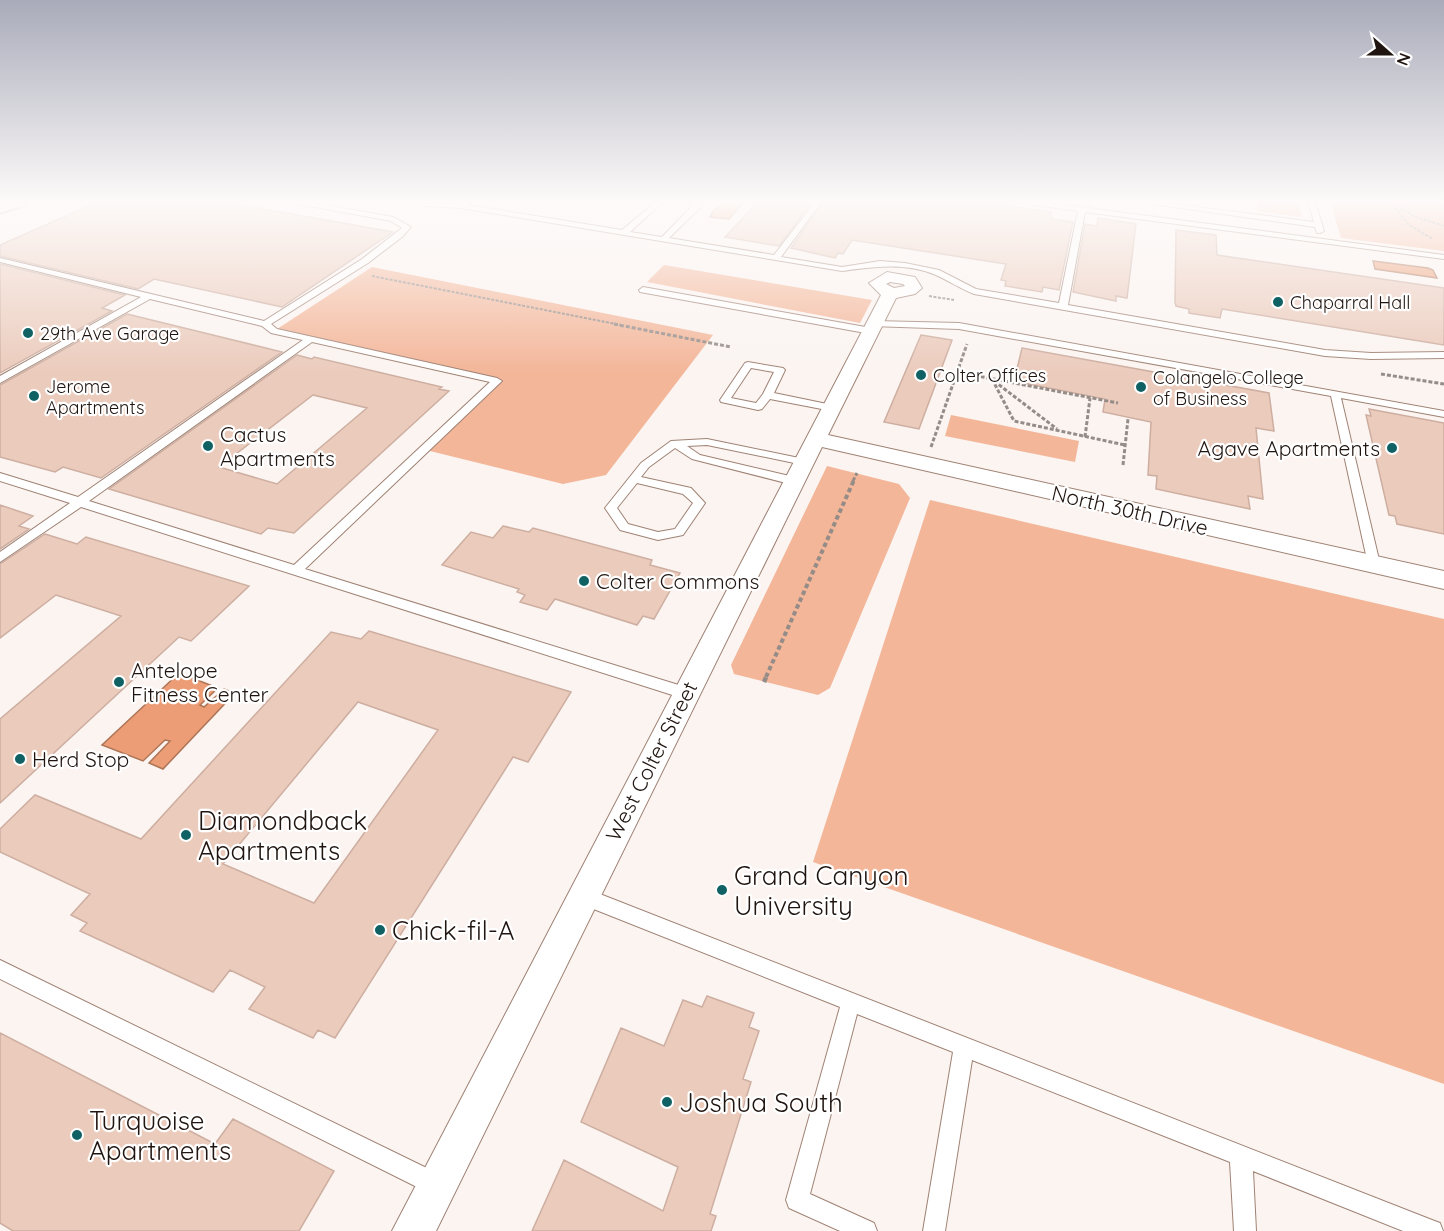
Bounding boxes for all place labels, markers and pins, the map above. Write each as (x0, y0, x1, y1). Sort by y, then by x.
place label: Chaparral Hall (1290, 291, 1410, 314)
marker: Chaparral Hall (1271, 295, 1285, 309)
place label: 29th Ave Garage (40, 322, 179, 345)
marker: 29th Ave Garage (21, 326, 35, 340)
place label: Colter Offices (933, 364, 1046, 387)
place label: Colangelo College of Business (1153, 366, 1304, 410)
marker: Colter Offices (914, 368, 928, 382)
place label: Jerome Apartments (46, 375, 144, 419)
marker: Colangelo College of Business (1134, 380, 1148, 394)
marker: Jerome Apartments (27, 389, 41, 403)
place label: Cactus Apartments (220, 421, 335, 471)
place label: Agave Apartments (1198, 435, 1380, 461)
marker: Cactus Apartments (201, 439, 215, 453)
marker: Agave Apartments (1385, 441, 1399, 455)
place label: Colter Commons (596, 568, 759, 594)
marker: Colter Commons (577, 574, 591, 588)
place label: Antelope Fitness Center (131, 657, 269, 707)
marker: Antelope Fitness Center (112, 675, 126, 689)
place label: Herd Stop (32, 746, 129, 772)
marker: Herd Stop (13, 752, 27, 766)
place label: Diamondback Apartments (198, 804, 367, 867)
marker: Diamondback Apartments (179, 828, 193, 842)
place label: Grand Canyon University (734, 859, 908, 922)
marker: Grand Canyon University (715, 883, 729, 897)
place label: Chick-fil-A (392, 914, 515, 947)
marker: Chick-fil-A (373, 923, 387, 937)
place label: Joshua South (679, 1086, 843, 1119)
marker: Joshua South (660, 1095, 674, 1109)
place label: Turquoise Apartments (89, 1104, 231, 1167)
marker: Turquoise Apartments (70, 1128, 84, 1142)

